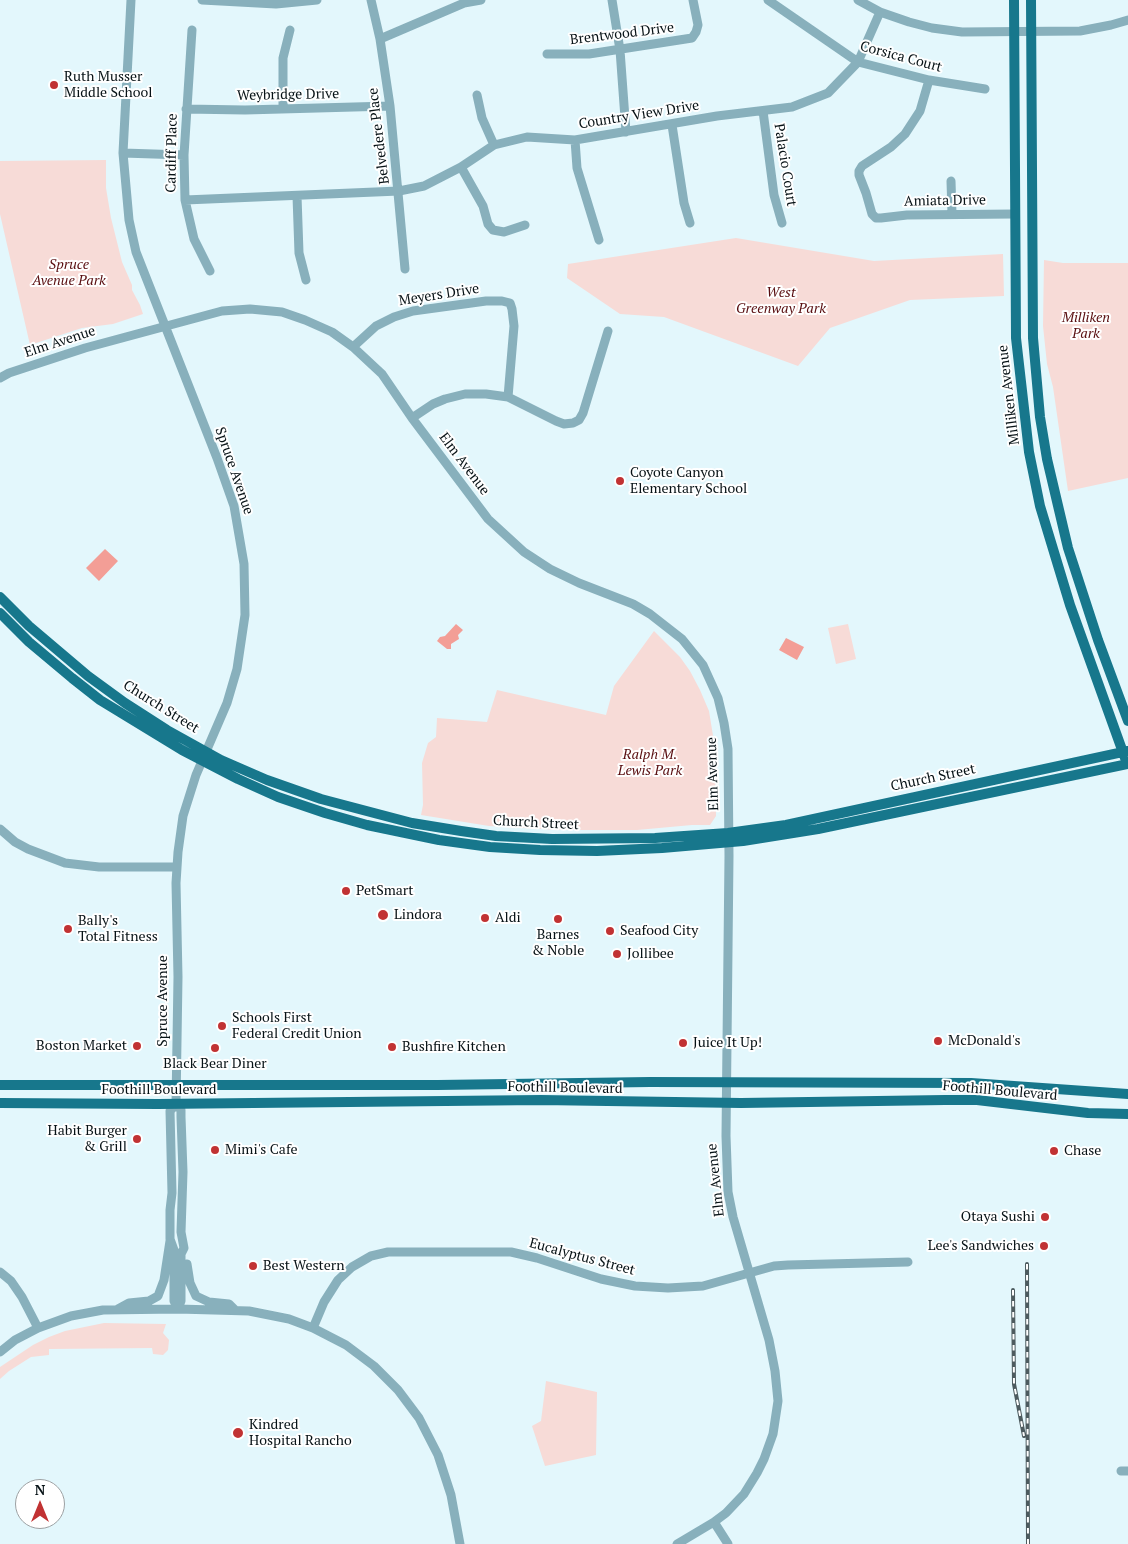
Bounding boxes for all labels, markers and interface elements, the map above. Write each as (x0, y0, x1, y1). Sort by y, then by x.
street label: Brentwood Drive (569, 19, 675, 49)
street label: Corsica Court (858, 38, 944, 76)
place label: Ruth Musser Middle School (64, 69, 152, 102)
marker: Ruth Musser Middle School (48, 79, 60, 91)
street label: Weybridge Drive (237, 86, 339, 104)
street label: Belvedere Place (365, 87, 393, 185)
street label: Country View Drive (578, 97, 700, 133)
street label: Cardiff Place (163, 113, 181, 193)
street label: Palacio Court (770, 122, 800, 208)
street label: Amiata Drive (904, 192, 986, 210)
park label: Spruce Avenue Park (32, 257, 106, 290)
street label: Meyers Drive (398, 280, 480, 310)
park label: West Greenway Park (736, 285, 826, 318)
park label: Milliken Park (1062, 310, 1110, 342)
street label: Elm Avenue (22, 323, 98, 361)
street label: Milliken Avenue (995, 344, 1023, 446)
street label: Spruce Avenue (211, 425, 257, 517)
street label: Elm Avenue (435, 430, 493, 498)
place label: Coyote Canyon Elementary School (630, 465, 747, 498)
marker: Coyote Canyon Elementary School (614, 475, 626, 487)
street label: Church Street (120, 677, 202, 737)
street label: Elm Avenue (703, 737, 723, 811)
park label: Ralph M. Lewis Park (618, 747, 682, 780)
street label: Church Street (889, 761, 977, 795)
street label: Church Street (493, 812, 579, 834)
place label: PetSmart (356, 883, 413, 899)
marker: PetSmart (340, 885, 352, 897)
place label: Lindora (394, 907, 442, 923)
marker: Lindora (376, 908, 390, 922)
place label: Aldi (495, 910, 521, 926)
marker: Aldi (479, 912, 491, 924)
place label: Bally's Total Fitness (78, 913, 158, 946)
marker: Barnes & Noble (552, 913, 564, 925)
marker: Bally's Total Fitness (62, 923, 74, 935)
place label: Seafood City (620, 923, 698, 939)
marker: Seafood City (604, 925, 616, 937)
place label: Barnes & Noble (532, 927, 584, 960)
place label: Jollibee (627, 946, 674, 962)
marker: Jollibee (611, 948, 623, 960)
street label: Spruce Avenue (155, 955, 171, 1047)
place label: Schools First Federal Credit Union (232, 1010, 362, 1042)
marker: Schools First Federal Credit Union (216, 1020, 228, 1032)
place label: McDonald's (948, 1033, 1020, 1049)
place label: Juice It Up! (693, 1035, 762, 1051)
marker: McDonald's (932, 1035, 944, 1047)
marker: Juice It Up! (677, 1037, 689, 1049)
place label: Boston Market (36, 1038, 127, 1054)
place label: Bushfire Kitchen (402, 1039, 506, 1055)
marker: Boston Market (131, 1040, 143, 1052)
marker: Bushfire Kitchen (386, 1041, 398, 1053)
marker: Black Bear Diner (209, 1042, 221, 1054)
place label: Black Bear Diner (163, 1056, 267, 1072)
street label: Foothill Boulevard (942, 1078, 1058, 1104)
street label: Foothill Boulevard (507, 1079, 623, 1097)
street label: Foothill Boulevard (101, 1082, 217, 1098)
place label: Habit Burger & Grill (47, 1123, 127, 1156)
marker: Habit Burger & Grill (131, 1133, 143, 1145)
place label: Mimi's Cafe (225, 1142, 297, 1158)
street label: Elm Avenue (704, 1142, 728, 1218)
place label: Chase (1064, 1143, 1101, 1159)
marker: Mimi's Cafe (209, 1144, 221, 1156)
marker: Chase (1048, 1145, 1060, 1157)
place label: Otaya Sushi (961, 1209, 1035, 1225)
marker: Otaya Sushi (1039, 1211, 1051, 1223)
street label: Eucalyptus Street (527, 1235, 637, 1279)
place label: Lee's Sandwiches (928, 1238, 1034, 1254)
marker: Lee's Sandwiches (1038, 1240, 1050, 1252)
place label: Best Western (263, 1258, 345, 1274)
marker: Best Western (247, 1260, 259, 1272)
place label: Kindred Hospital Rancho (249, 1417, 352, 1450)
marker: Kindred Hospital Rancho (231, 1426, 245, 1440)
north arrow (15, 1479, 65, 1529)
text: N (35, 1480, 45, 1499)

